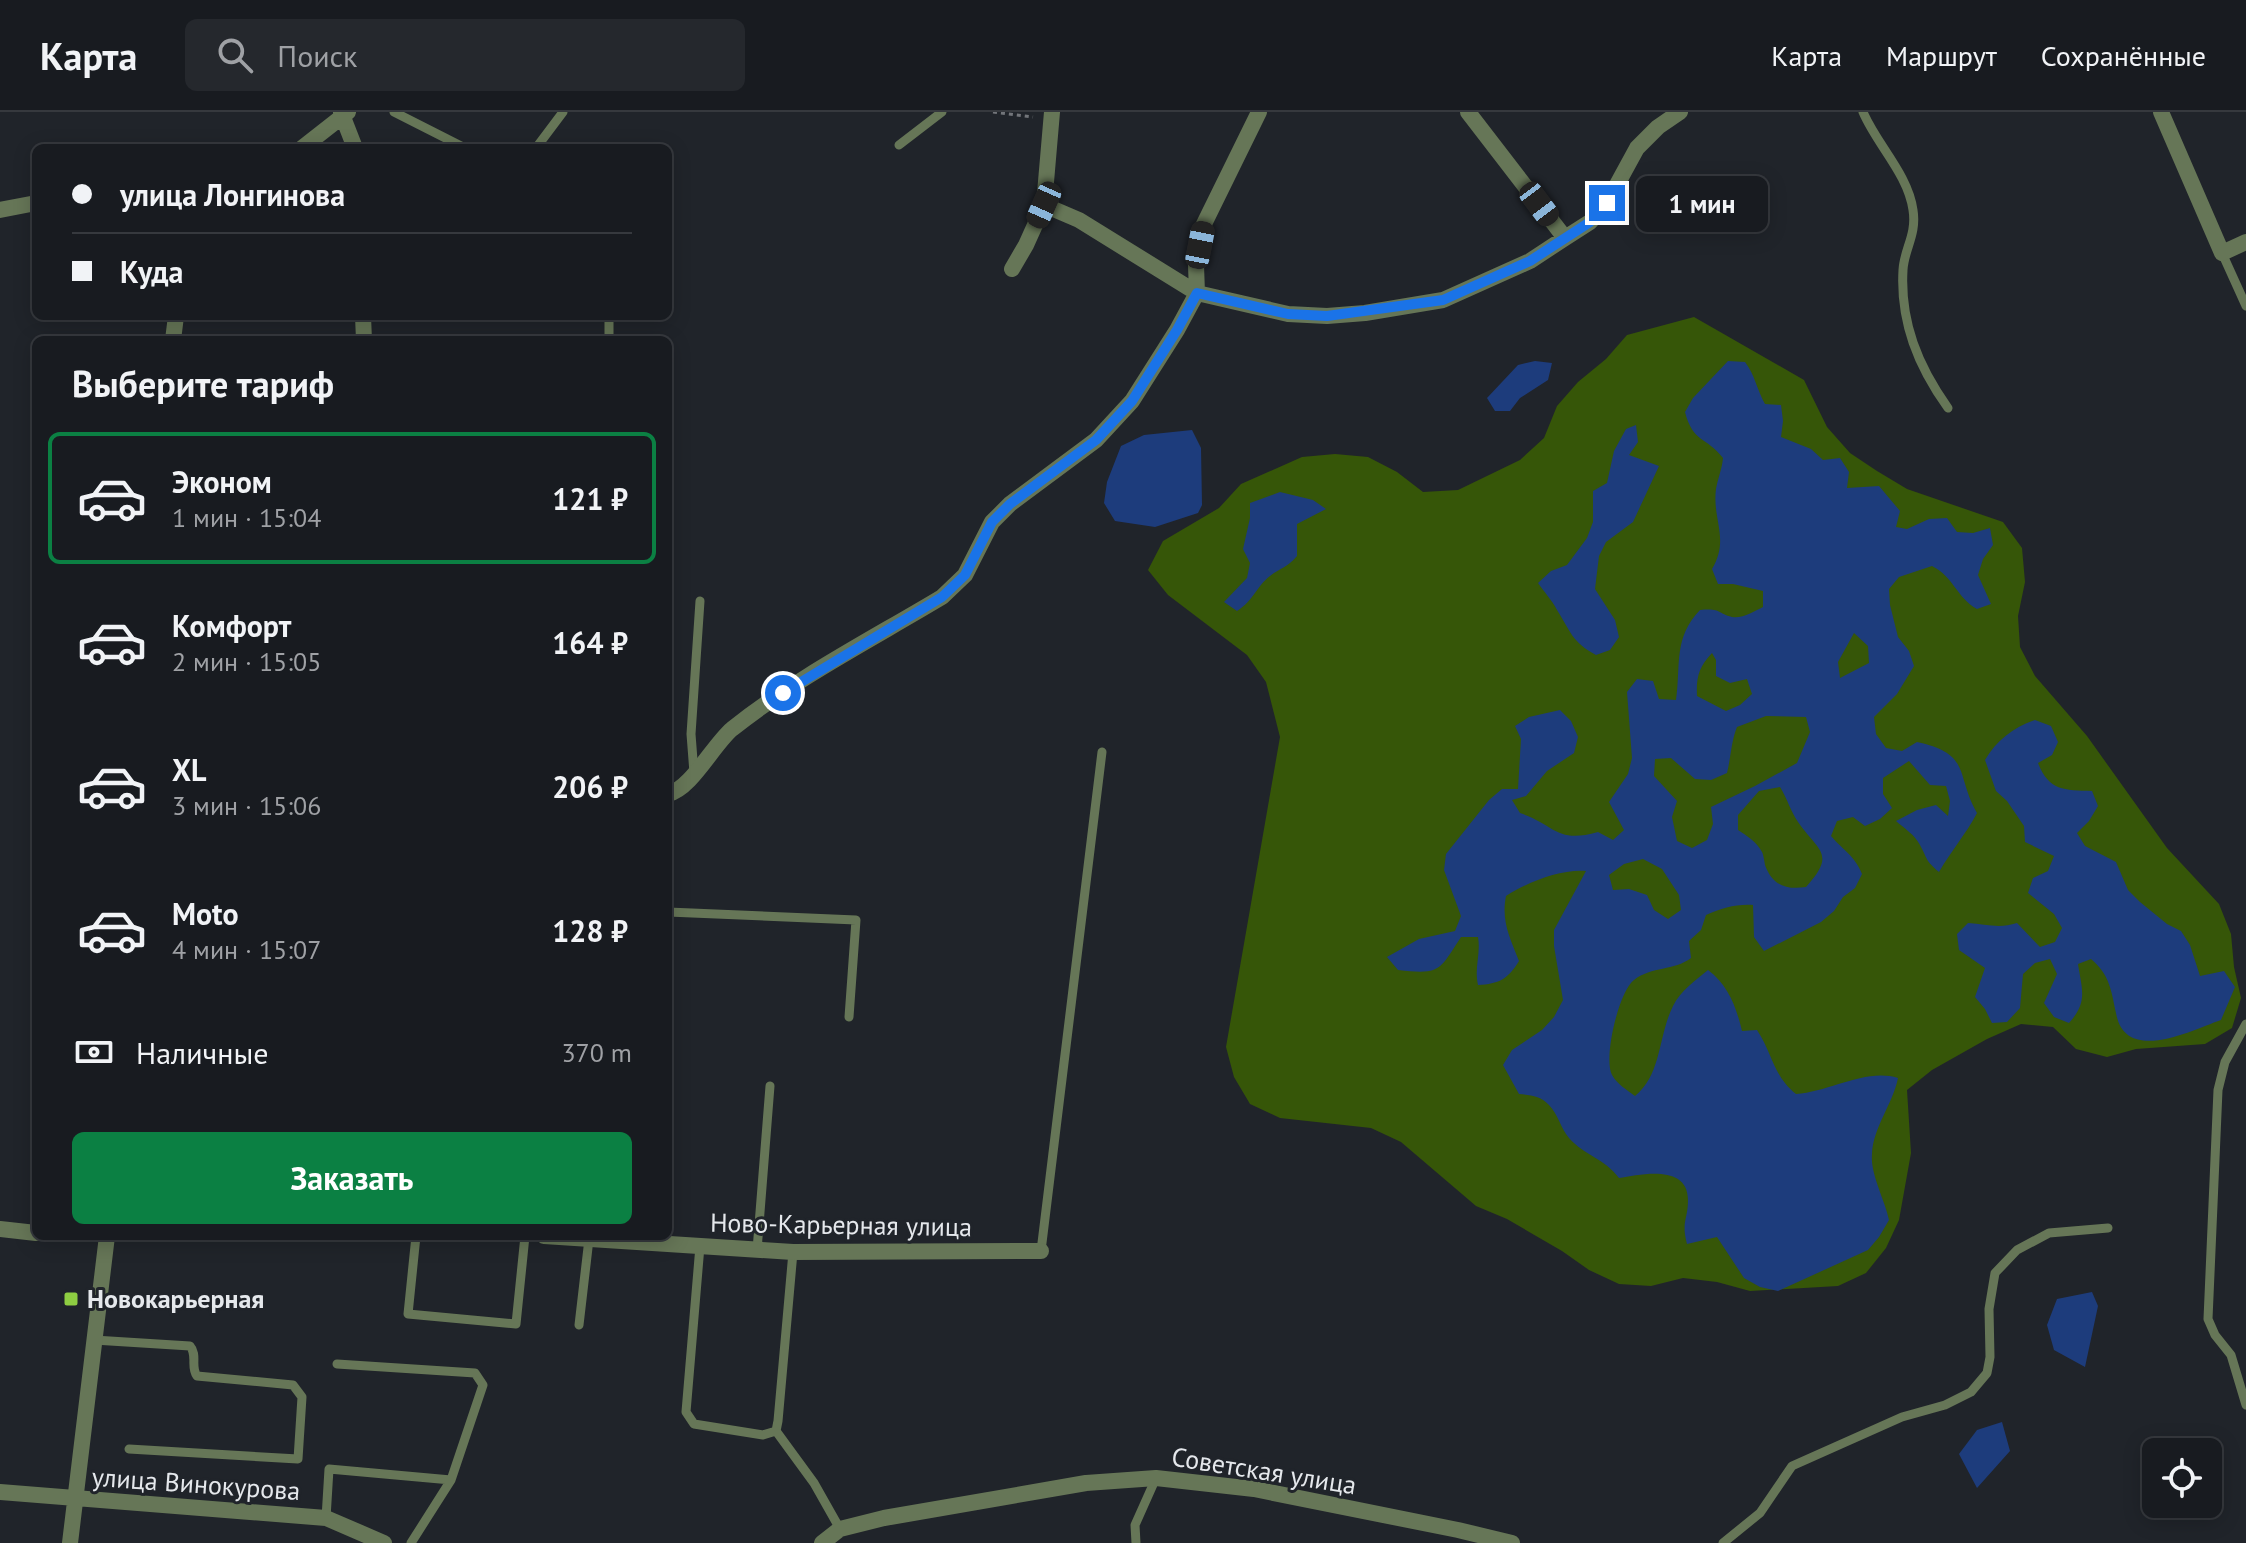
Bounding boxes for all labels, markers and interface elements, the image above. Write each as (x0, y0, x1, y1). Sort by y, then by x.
search box (185, 19, 745, 91)
text: Карта (40, 31, 137, 80)
icon: search (213, 33, 257, 77)
text: Поиск (277, 36, 357, 75)
text: Карта (1771, 37, 1842, 74)
text: Маршрут (1886, 37, 1997, 74)
text: Сохранённые (2041, 37, 2206, 74)
text: улица Лонгинова (120, 175, 345, 214)
callout: 1 мин (1635, 175, 1767, 231)
car (1023, 178, 1065, 232)
car (1515, 178, 1563, 230)
route end (1589, 185, 1625, 221)
text: 1 мин (1669, 187, 1735, 220)
car (1184, 219, 1216, 271)
text: Куда (120, 252, 183, 291)
text: Выберите тариф (72, 360, 334, 407)
icon: car (76, 462, 148, 534)
text: Эконом (172, 462, 272, 501)
text: 121 ₽ (552, 479, 628, 518)
text: 1 мин · 15:04 (172, 501, 321, 534)
icon: car (76, 606, 148, 678)
text: Комфорт (172, 606, 291, 645)
text: 164 ₽ (552, 623, 628, 662)
text: 2 мин · 15:05 (172, 645, 321, 678)
route start (765, 675, 801, 711)
icon: car (76, 750, 148, 822)
text: XL (172, 750, 206, 789)
text: 206 ₽ (552, 767, 628, 806)
text: 3 мин · 15:06 (172, 789, 321, 822)
icon: car (76, 894, 148, 966)
text: Moto (172, 894, 239, 933)
text: 128 ₽ (552, 911, 628, 950)
text: 4 мин · 15:07 (172, 933, 321, 966)
icon: cash (72, 1030, 116, 1074)
text: Наличные (136, 1033, 268, 1072)
text: 370 m (561, 1036, 632, 1069)
button: Заказать (72, 1132, 632, 1224)
street label: Ново-Карьерная улица (710, 1206, 972, 1243)
place label: Новокарьерная (87, 1282, 264, 1315)
marker: Новокарьерная (62, 1290, 80, 1308)
map controls (2142, 1438, 2222, 1518)
button: locate (2142, 1438, 2222, 1518)
street label: Советская улица (1169, 1440, 1359, 1501)
street label: улица Винокурова (91, 1460, 301, 1507)

